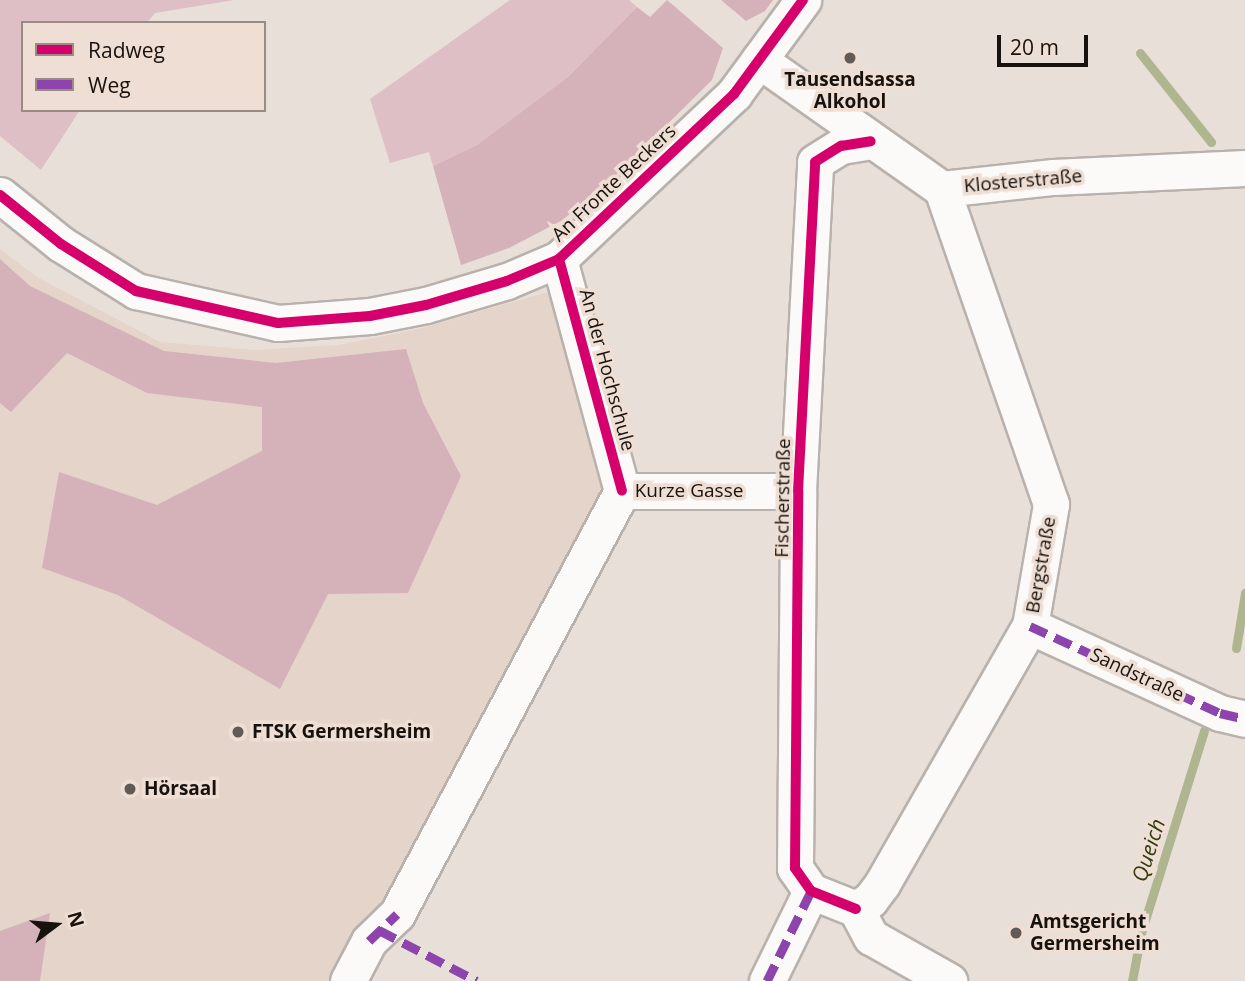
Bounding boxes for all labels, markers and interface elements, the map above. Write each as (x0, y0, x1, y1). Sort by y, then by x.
legend (21, 21, 266, 112)
scale bar (1000, 21, 1091, 65)
text: 20 m (1010, 33, 1059, 61)
text: Radweg (88, 36, 165, 64)
marker: Tausendsassa Alkohol (842, 50, 858, 66)
place label: Tausendsassa Alkohol (784, 69, 916, 113)
text: Weg (88, 71, 131, 99)
street label: An Fronte Beckers (547, 120, 681, 246)
street label: Klosterstraße (963, 164, 1083, 198)
street label: An der Hochschule (574, 287, 640, 453)
street label: Fischerstraße (771, 438, 795, 558)
street label: Kurze Gasse (635, 480, 743, 502)
street label: Bergstraße (1021, 515, 1061, 615)
street label: Sandstraße (1086, 643, 1188, 707)
place label: FTSK Germersheim (252, 721, 431, 743)
marker: FTSK Germersheim (230, 724, 246, 740)
place label: Hörsaal (144, 778, 217, 800)
marker: Hörsaal (122, 781, 138, 797)
water label: Queich (1126, 815, 1170, 885)
north arrow (21, 890, 91, 960)
text: N (62, 908, 91, 930)
place label: Amtsgericht Germersheim (1030, 911, 1160, 955)
marker: Amtsgericht Germersheim (1008, 925, 1024, 941)

